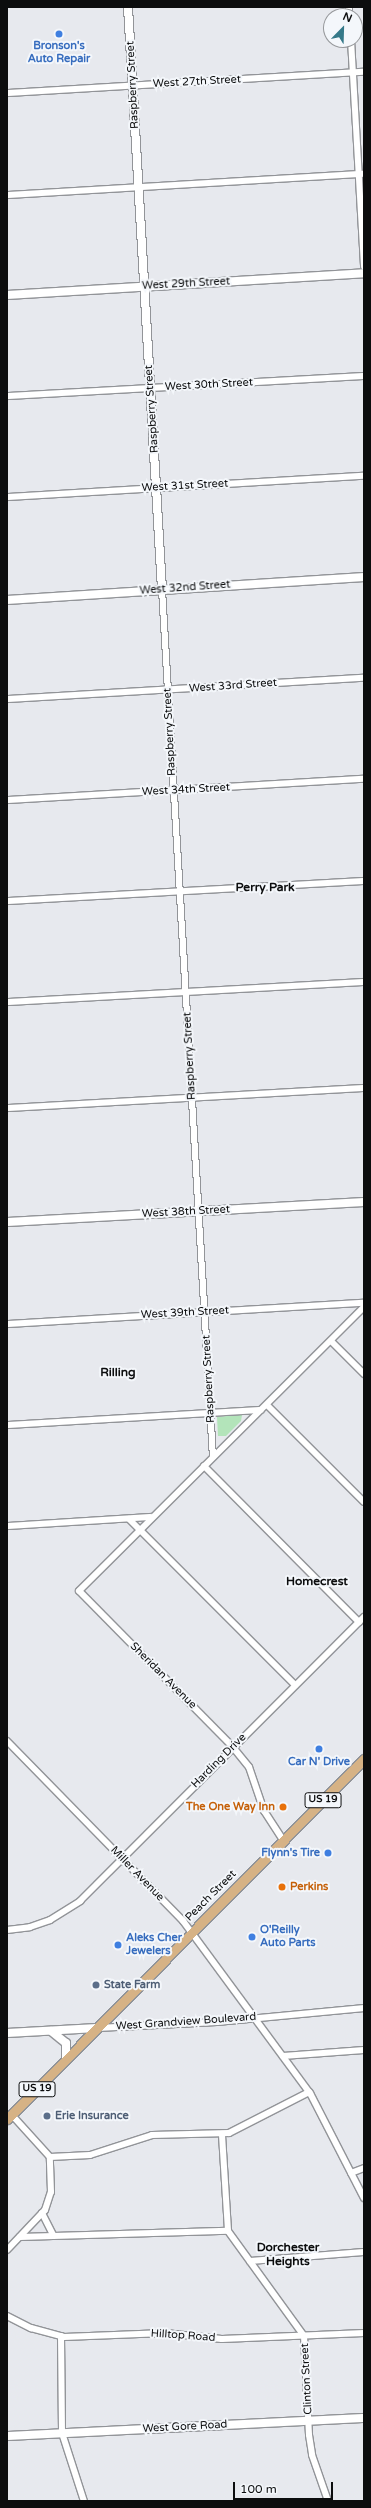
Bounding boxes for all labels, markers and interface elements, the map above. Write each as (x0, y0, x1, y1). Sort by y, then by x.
north arrow (323, 8, 363, 48)
text: N (341, 10, 354, 25)
marker: Bronson's Auto Repair (54, 29, 64, 39)
place label: Bronson's Auto Repair (28, 40, 90, 66)
street label: Raspberry Street (124, 41, 142, 129)
street label: West 27th Street (153, 73, 241, 91)
street label: West 29th Street (142, 275, 230, 293)
street label: Raspberry Street (142, 365, 162, 453)
street label: West 30th Street (165, 376, 253, 394)
street label: West 31st Street (141, 477, 229, 495)
street label: West 32nd Street (139, 578, 231, 598)
street label: West 33rd Street (189, 676, 277, 696)
street label: Raspberry Street (161, 688, 179, 776)
street label: West 34th Street (142, 781, 230, 799)
district label: Perry Park (235, 881, 295, 895)
street label: Raspberry Street (181, 1012, 199, 1100)
street label: West 38th Street (142, 1203, 230, 1221)
street label: West 39th Street (141, 1304, 229, 1322)
street label: Raspberry Street (200, 1335, 218, 1423)
district label: Rilling (100, 1366, 136, 1380)
district label: Homecrest (286, 1575, 348, 1589)
street label: Sheridan Avenue (127, 1640, 199, 1712)
street label: Harding Drive (189, 1731, 249, 1791)
marker: Car N' Drive (314, 1744, 324, 1754)
place label: Car N' Drive (288, 1755, 350, 1769)
road number: US 19 (304, 1792, 342, 1808)
place label: The One Way Inn (186, 1800, 275, 1814)
marker: The One Way Inn (278, 1802, 288, 1812)
street label: Miller Avenue (107, 1844, 167, 1904)
place label: Flynn's Tire (261, 1846, 320, 1860)
marker: Flynn's Tire (323, 1848, 333, 1858)
street label: Peach Street (183, 1868, 239, 1924)
place label: Perkins (290, 1880, 328, 1894)
marker: Perkins (277, 1882, 287, 1892)
place label: O'Reilly Auto Parts (260, 1924, 315, 1950)
place label: Aleks Cher Jewelers (126, 1932, 182, 1958)
marker: O'Reilly Auto Parts (247, 1932, 257, 1942)
marker: Aleks Cher Jewelers (113, 1940, 123, 1950)
place label: State Farm (104, 1978, 160, 1992)
marker: State Farm (91, 1980, 101, 1990)
street label: West Grandview Boulevard (115, 2011, 257, 2033)
road number: US 19 (18, 2081, 56, 2097)
place label: Erie Insurance (55, 2109, 129, 2123)
marker: Erie Insurance (42, 2111, 52, 2121)
district label: Dorchester Heights (257, 2241, 319, 2269)
street label: Hilltop Road (150, 2327, 216, 2345)
street label: Clinton Street (299, 2343, 315, 2415)
street label: West Gore Road (142, 2418, 228, 2436)
scale bar (235, 2474, 335, 2500)
text: 100 m (240, 2482, 277, 2496)

